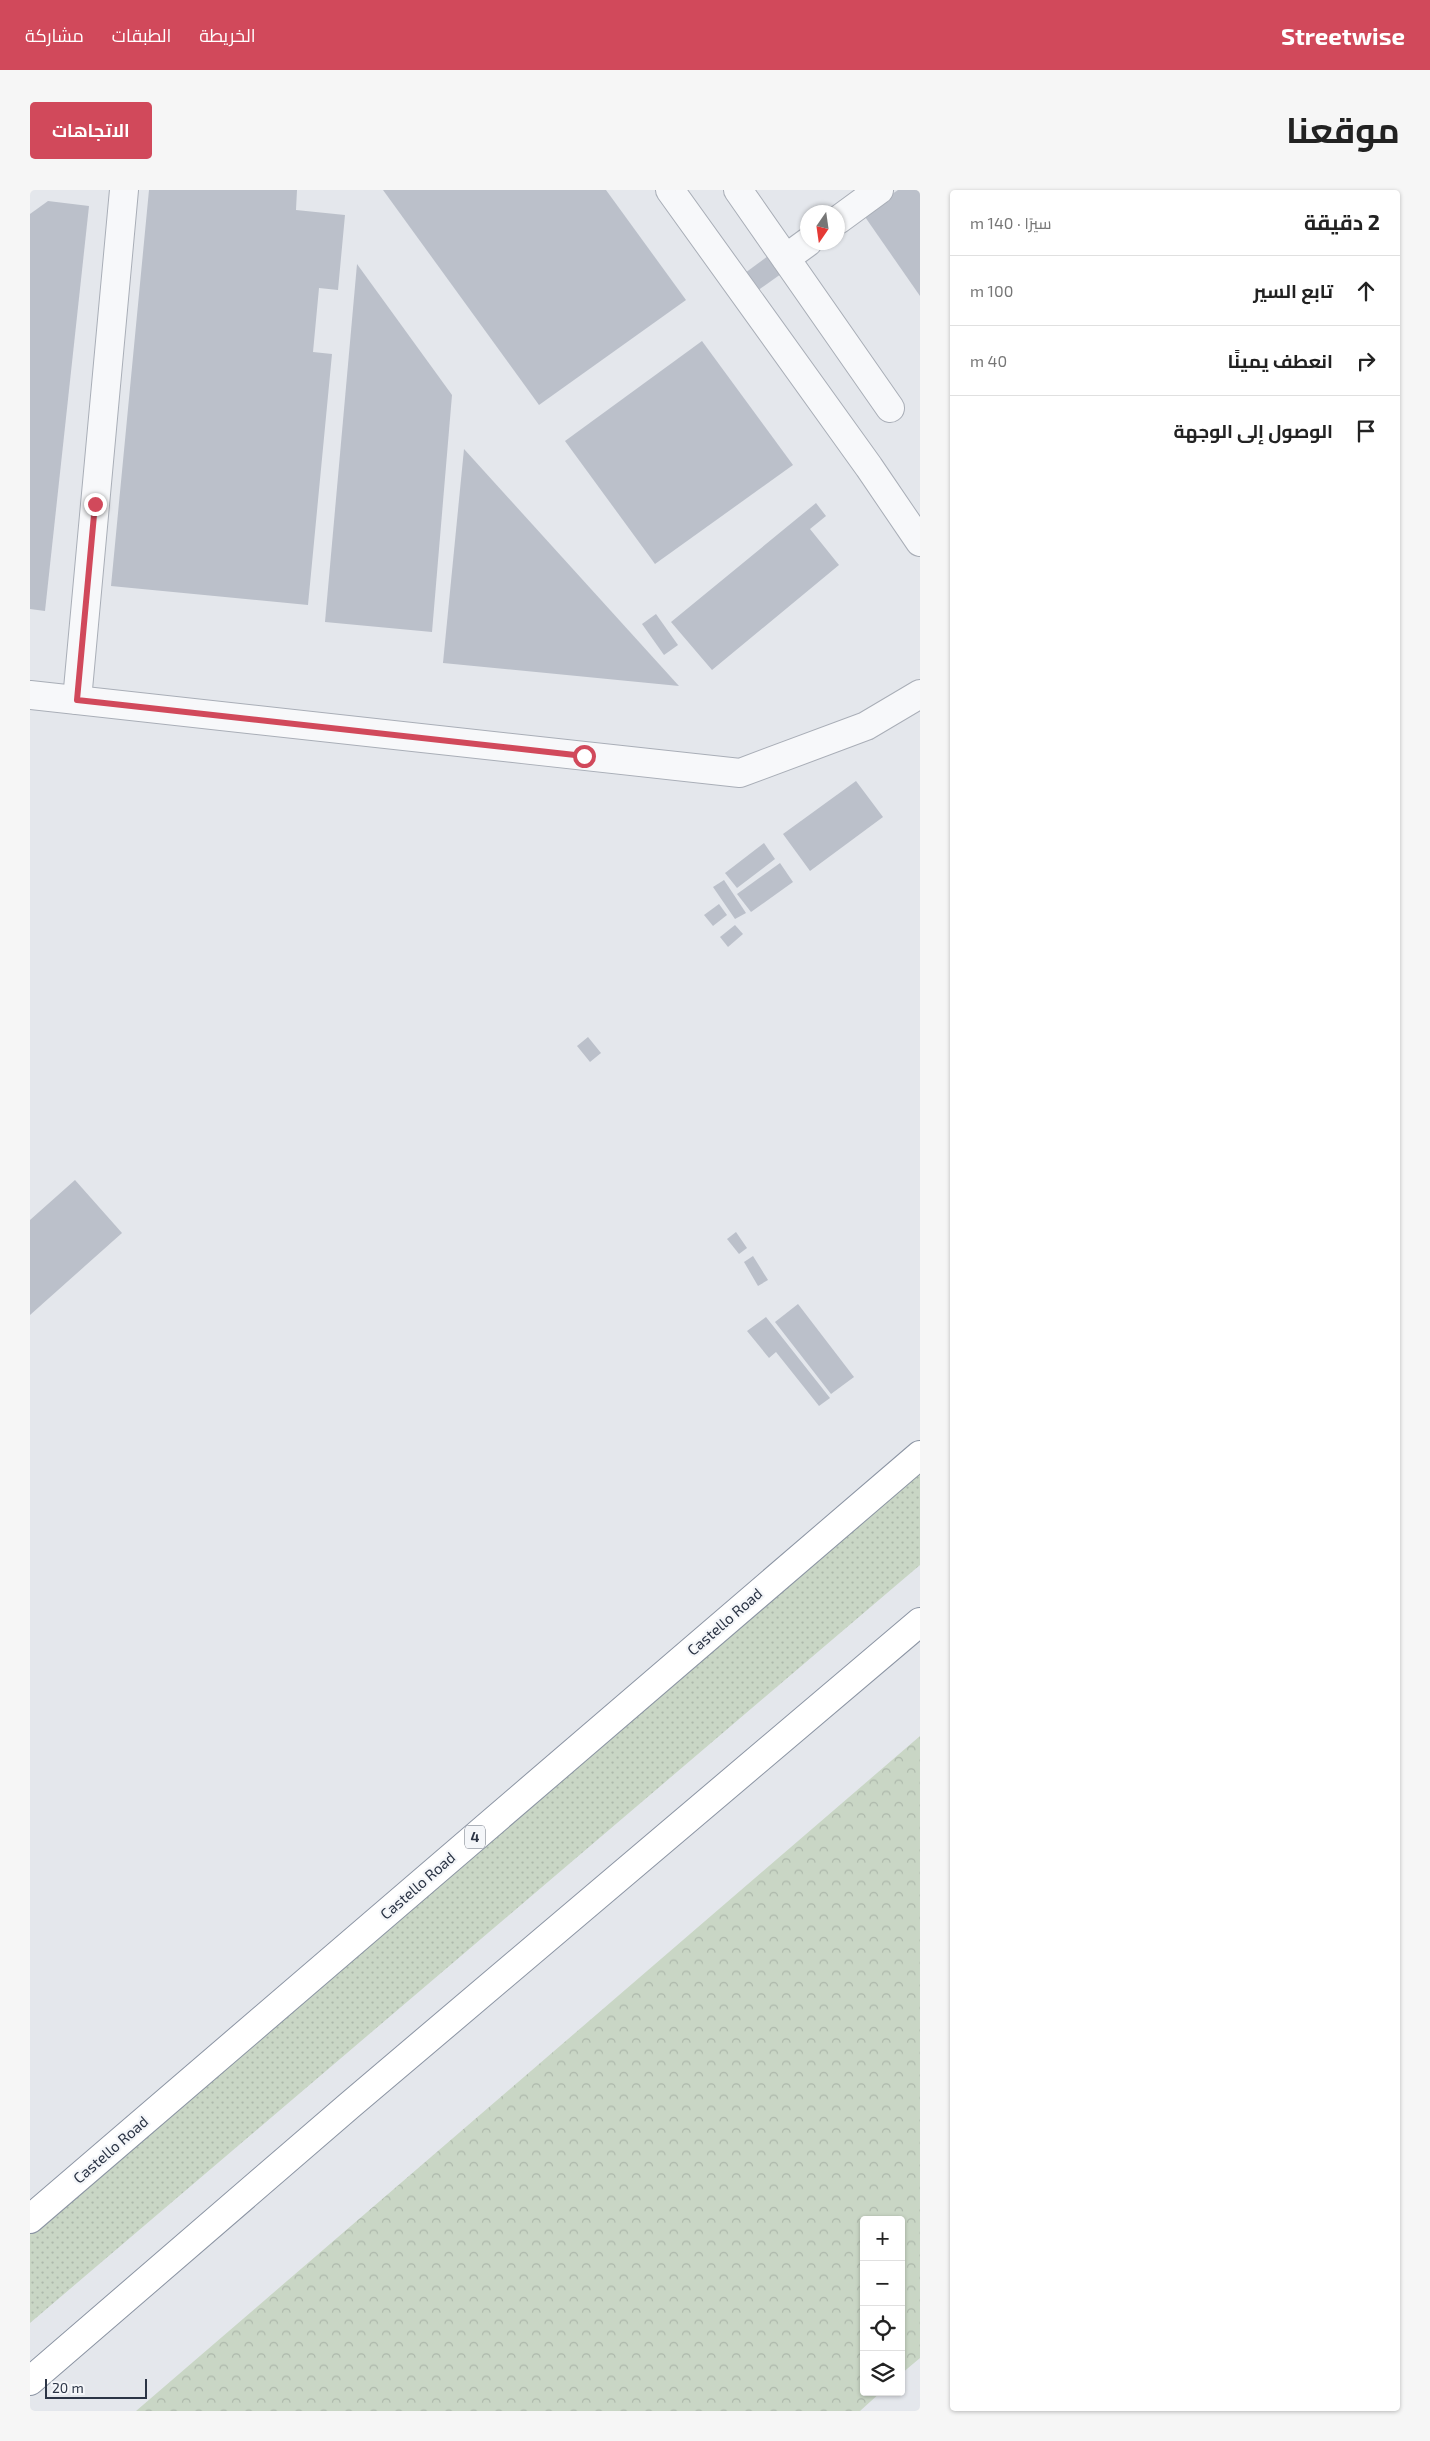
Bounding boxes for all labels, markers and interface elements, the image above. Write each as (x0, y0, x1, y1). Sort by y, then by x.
text: Streetwise (1281, 21, 1405, 50)
text: مشاركة (25, 24, 84, 46)
text: الطبقات (112, 24, 171, 46)
text: الخريطة (199, 24, 256, 46)
button: الاتجاهات (30, 102, 152, 159)
text: موقعنا (1286, 108, 1400, 150)
north arrow (800, 205, 845, 250)
text: 2 دقيقة (1304, 209, 1380, 234)
text: سيرًا · 140 m (970, 213, 1051, 232)
icon: ahead (1352, 277, 1380, 305)
text: تابع السير (1253, 279, 1333, 302)
text: 100 m (970, 281, 1013, 300)
icon: right (1352, 347, 1380, 375)
text: انعطف يمينًا (1228, 349, 1333, 372)
text: 40 m (970, 351, 1007, 370)
icon: arrive (1352, 417, 1380, 445)
text: الوصول إلى الوجهة (1173, 419, 1333, 442)
route end (84, 493, 107, 516)
route start (573, 745, 596, 768)
street label: Castello Road (683, 1584, 766, 1659)
road number: 4 (465, 1825, 485, 1848)
street label: Castello Road (376, 1848, 459, 1923)
street label: Castello Road (69, 2112, 152, 2187)
map controls (860, 2216, 905, 2396)
button: + (860, 2216, 905, 2261)
button: − (860, 2261, 905, 2306)
button: locate (860, 2306, 905, 2351)
button: layers (860, 2351, 905, 2396)
scale bar (45, 2376, 148, 2399)
text: 20 m (52, 2379, 84, 2396)

